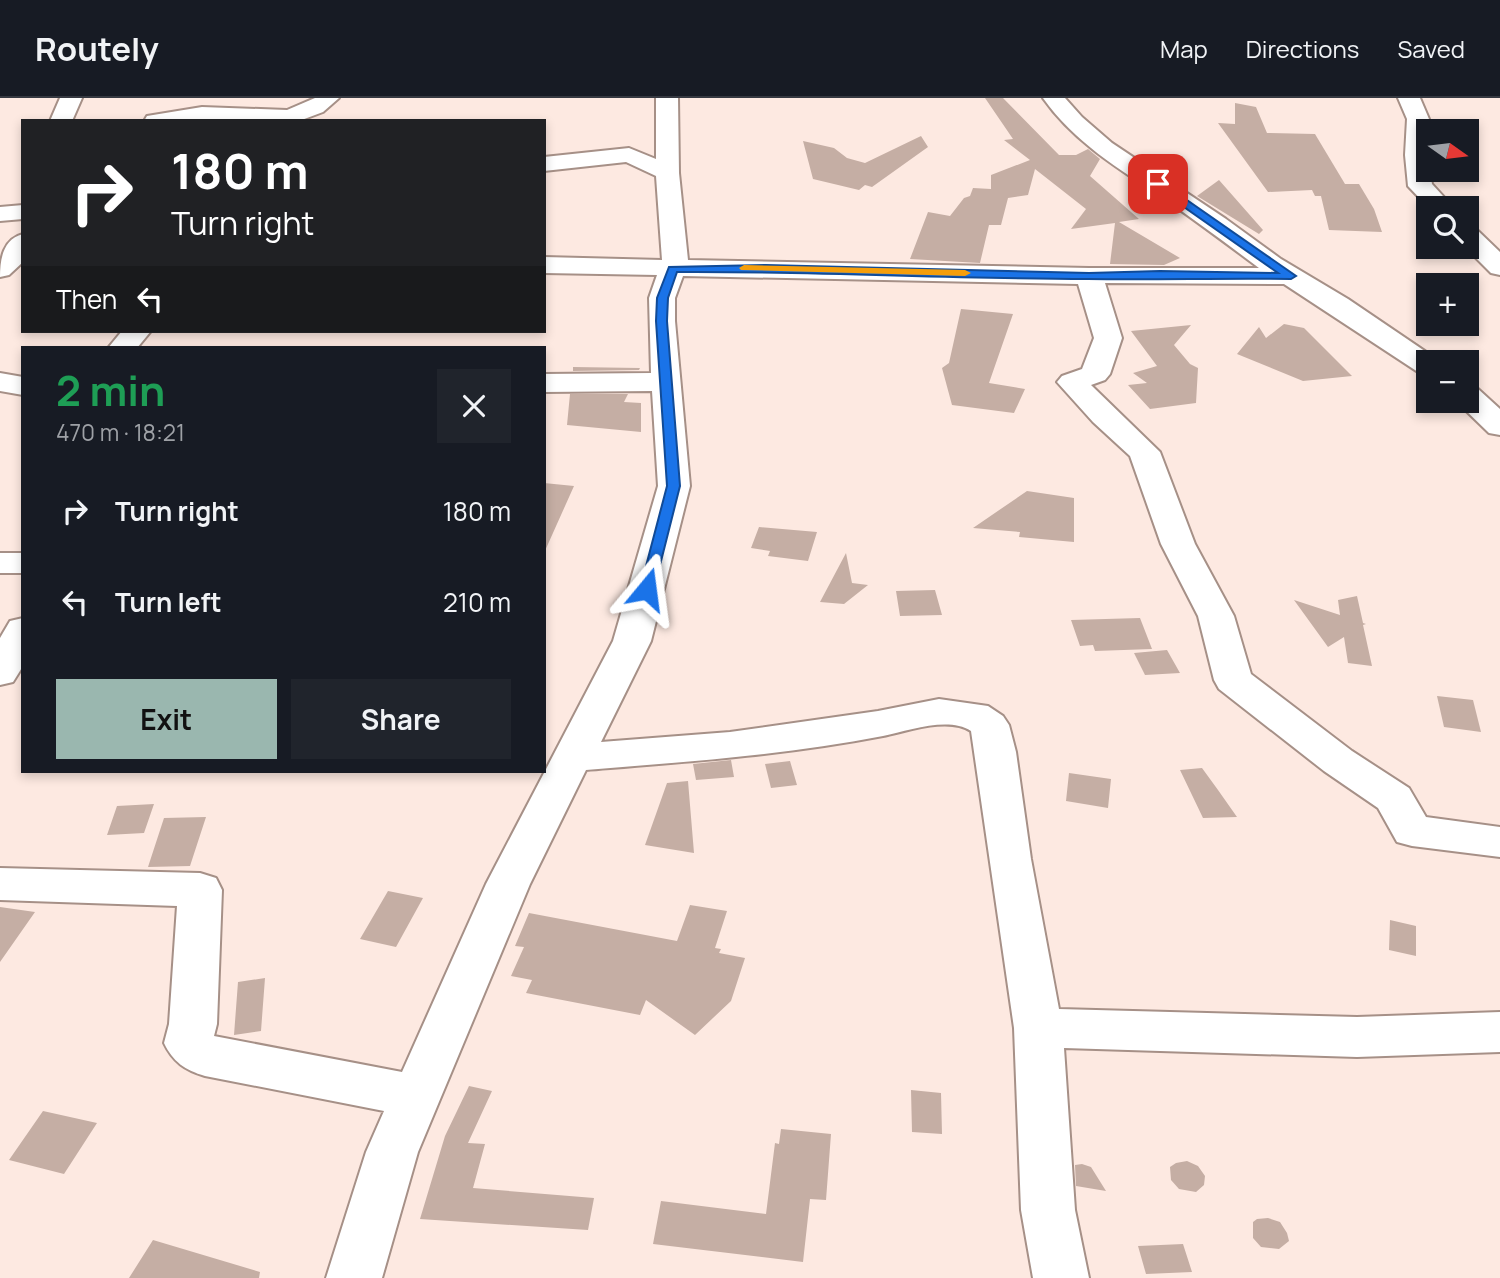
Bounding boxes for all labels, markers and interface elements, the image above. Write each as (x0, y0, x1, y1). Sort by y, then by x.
text: Routely (35, 26, 159, 71)
text: Map (1160, 32, 1208, 65)
text: Directions (1246, 32, 1359, 65)
text: Saved (1397, 32, 1465, 65)
north arrow (1416, 119, 1479, 182)
map controls (1416, 119, 1479, 413)
text: 180 m (171, 137, 309, 204)
icon: right (56, 147, 147, 238)
pin (1128, 154, 1188, 214)
icon: arrive (1139, 165, 1177, 203)
button: search (1416, 196, 1479, 259)
text: Turn right (171, 201, 314, 245)
button: + (1416, 273, 1479, 336)
icon: left (131, 280, 169, 318)
text: Then (56, 281, 117, 317)
button: − (1416, 350, 1479, 413)
text: 2 min (56, 361, 165, 419)
button: close (437, 369, 511, 443)
text: 470 m · 18:21 (56, 416, 185, 448)
icon: right (56, 492, 94, 530)
text: Turn right (115, 493, 239, 529)
text: 180 m (443, 493, 511, 529)
position arrow (610, 552, 684, 626)
icon: left (56, 583, 94, 621)
text: Turn left (115, 584, 222, 620)
text: 210 m (443, 584, 511, 620)
button: Exit (56, 679, 277, 759)
button: Share (291, 679, 511, 759)

